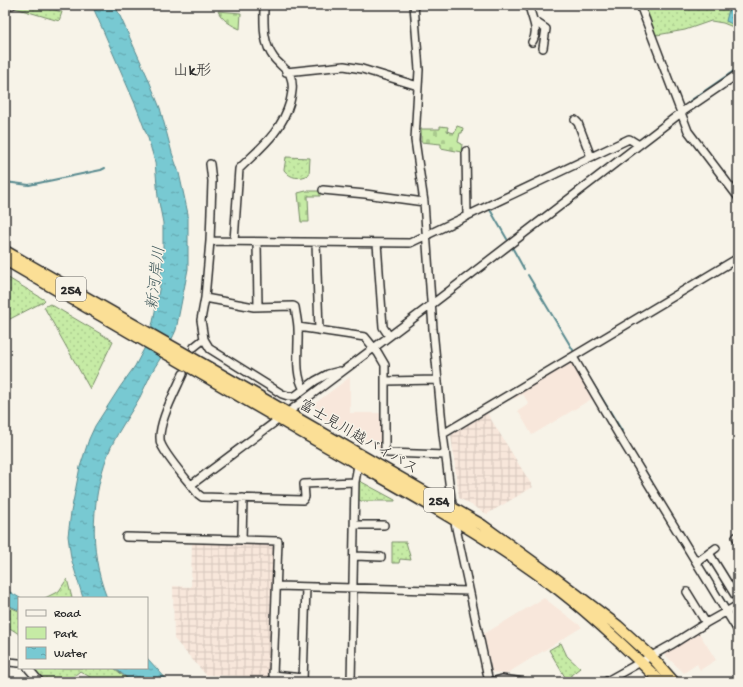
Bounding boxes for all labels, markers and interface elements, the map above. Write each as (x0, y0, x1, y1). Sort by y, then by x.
district label: 山k形 (172, 62, 212, 82)
water label: 新河岸川 (143, 245, 171, 311)
road number: 254 (56, 277, 86, 301)
street label: 富士見川越バイパス (295, 395, 421, 479)
road number: 254 (424, 488, 454, 512)
legend (18, 597, 148, 669)
text: Road (54, 608, 81, 622)
text: Park (53, 628, 79, 642)
text: Water (54, 648, 88, 662)

